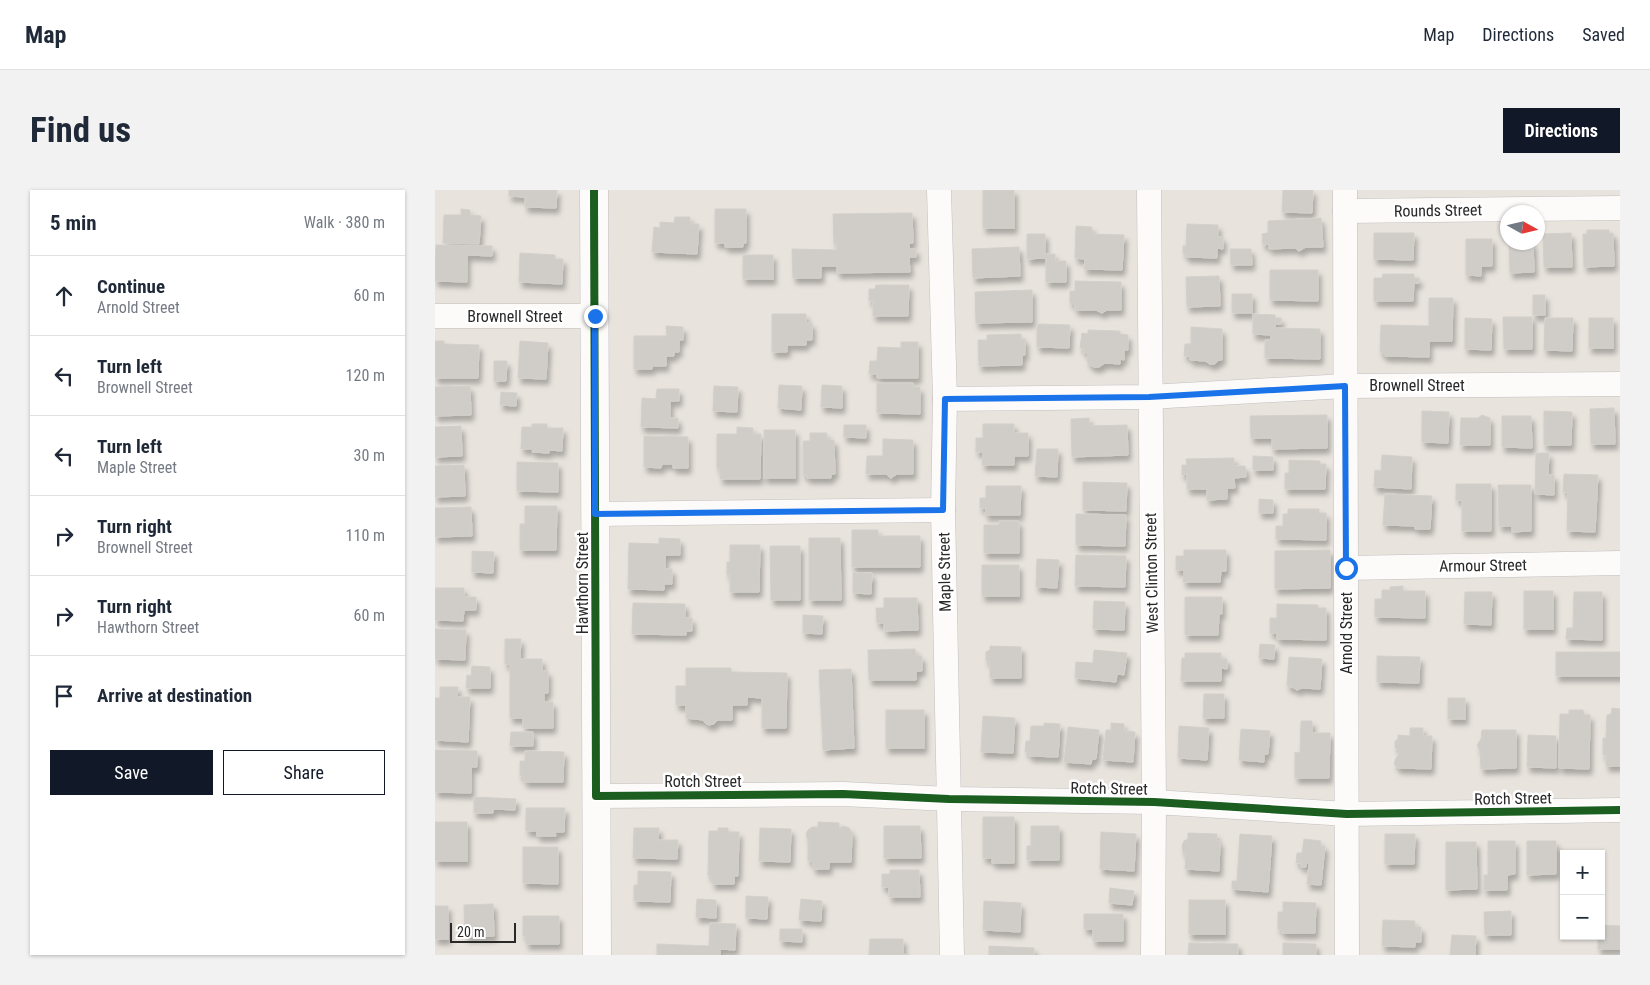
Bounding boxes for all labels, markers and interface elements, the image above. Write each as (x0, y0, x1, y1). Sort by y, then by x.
text: Map (25, 21, 66, 49)
text: Map (1423, 24, 1454, 45)
text: Directions (1482, 24, 1554, 45)
text: Saved (1582, 24, 1625, 45)
button: Directions (1503, 108, 1620, 153)
text: Find us (30, 110, 131, 151)
street label: Rounds Street (1394, 200, 1483, 221)
north arrow (1500, 205, 1545, 250)
text: 5 min (50, 211, 97, 235)
text: Walk · 380 m (304, 213, 385, 232)
text: Continue (97, 275, 165, 298)
icon: ahead (50, 282, 78, 310)
text: 60 m (353, 286, 385, 305)
text: Arnold Street (97, 298, 180, 317)
route end (584, 305, 607, 328)
street label: Brownell Street (467, 307, 563, 326)
text: Turn left (97, 355, 162, 378)
icon: left (50, 362, 78, 390)
text: 120 m (346, 366, 385, 385)
street label: Brownell Street (1369, 376, 1465, 395)
text: Brownell Street (97, 378, 193, 397)
text: Turn left (97, 435, 162, 458)
icon: left (50, 442, 78, 470)
text: 30 m (353, 446, 385, 465)
text: Maple Street (97, 458, 177, 477)
street label: West Clinton Street (1141, 512, 1162, 634)
text: Turn right (97, 515, 172, 538)
icon: right (50, 522, 78, 550)
text: 110 m (346, 526, 385, 545)
street label: Hawthorn Street (573, 532, 592, 634)
street label: Maple Street (934, 532, 955, 612)
text: Brownell Street (97, 538, 193, 557)
street label: Armour Street (1439, 555, 1527, 576)
route start (1335, 557, 1358, 580)
street label: Arnold Street (1337, 591, 1356, 674)
text: Turn right (97, 595, 172, 618)
icon: right (50, 602, 78, 630)
text: 60 m (353, 606, 385, 625)
text: Hawthorn Street (97, 618, 199, 637)
icon: arrive (50, 682, 78, 710)
text: Arrive at destination (97, 684, 252, 707)
button: Save (50, 750, 213, 795)
button: Share (223, 750, 385, 795)
street label: Rotch Street (664, 772, 742, 791)
street label: Rotch Street (1070, 778, 1148, 799)
street label: Rotch Street (1474, 788, 1552, 809)
map controls (1560, 850, 1605, 940)
button: + (1560, 850, 1605, 895)
button: − (1560, 895, 1605, 940)
scale bar (450, 920, 516, 943)
text: 20 m (457, 924, 485, 940)

